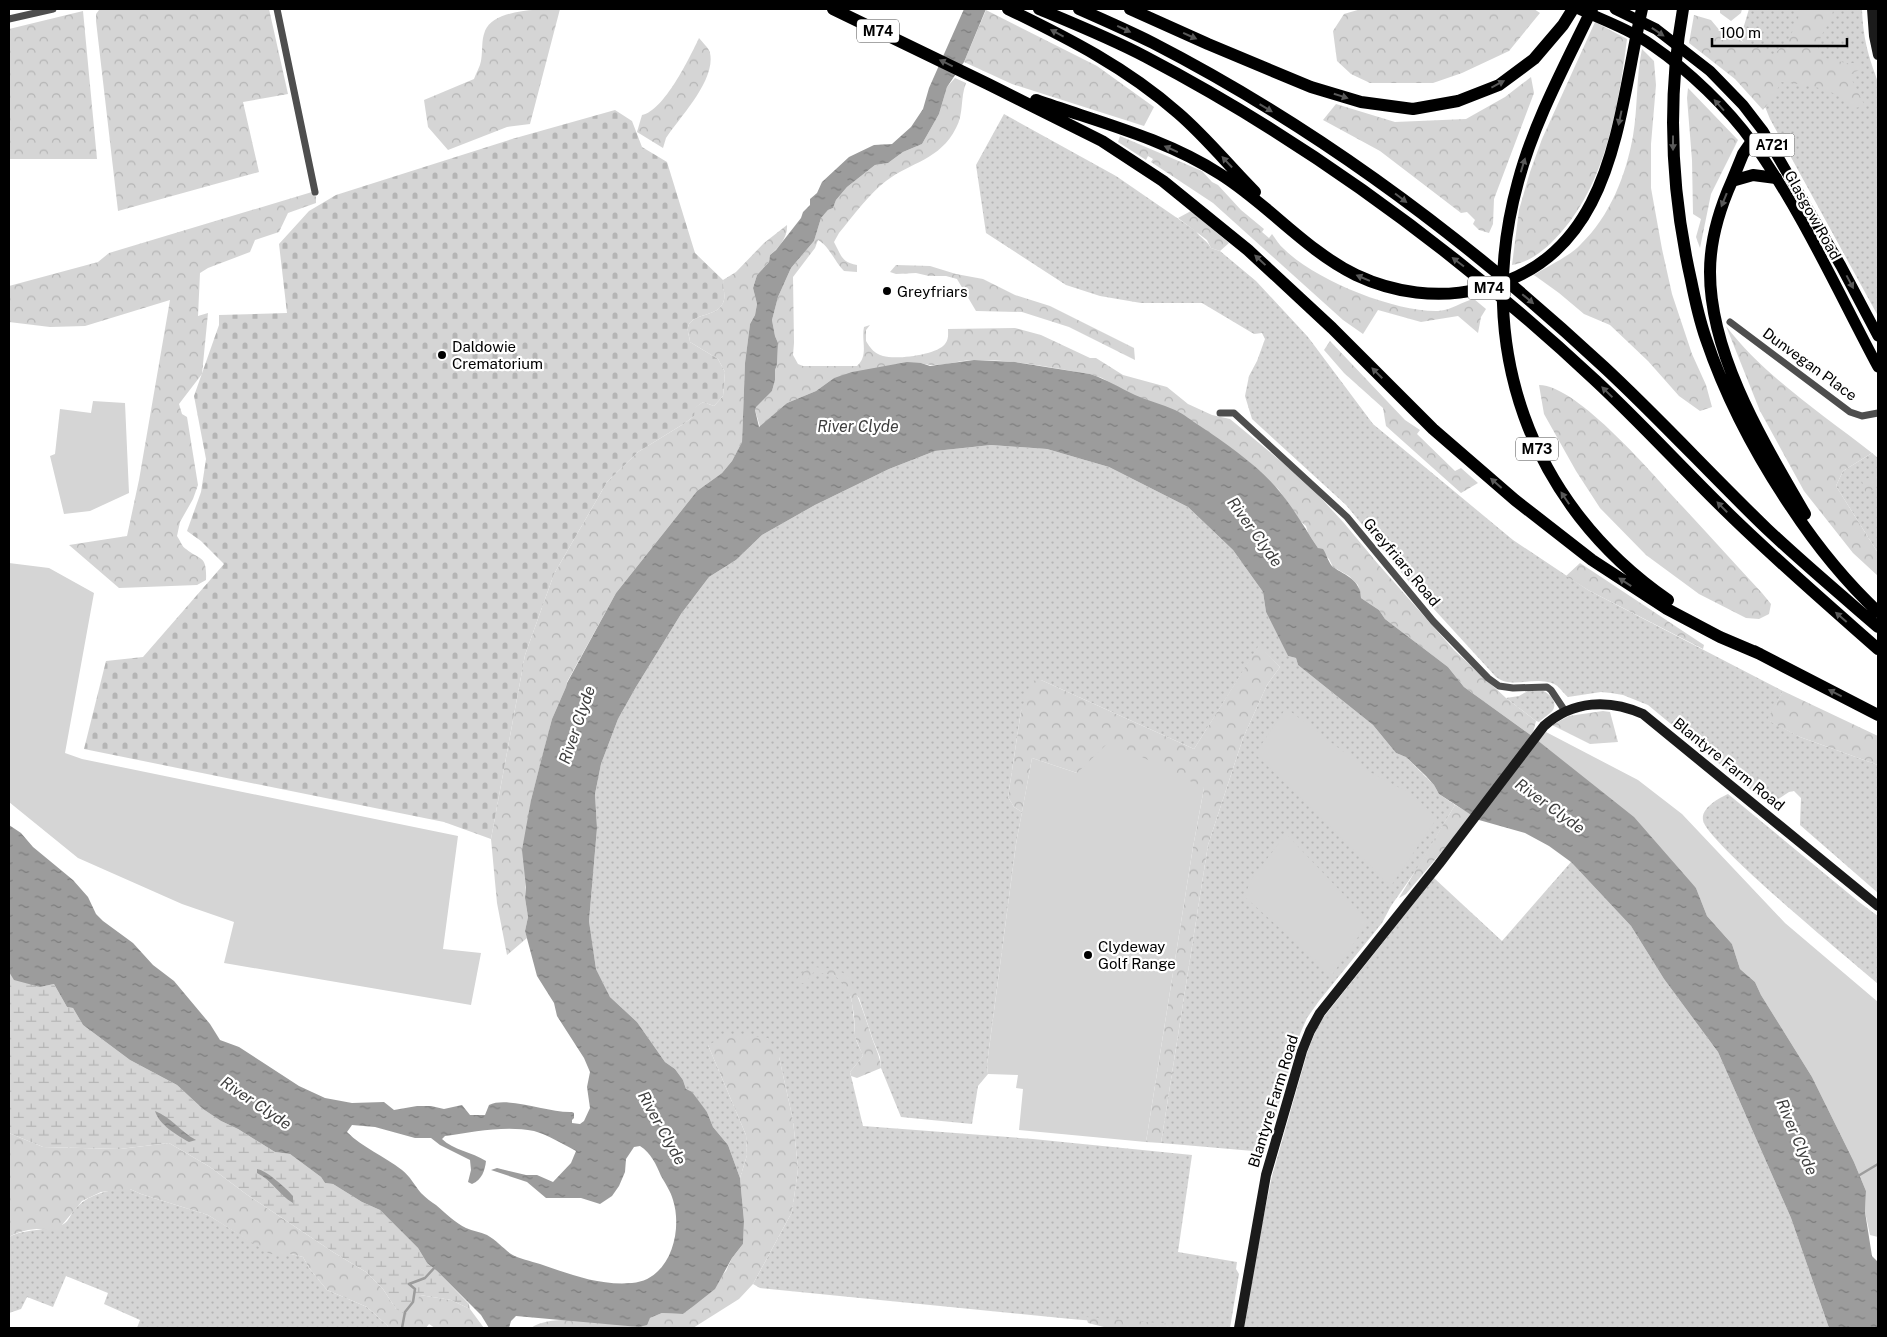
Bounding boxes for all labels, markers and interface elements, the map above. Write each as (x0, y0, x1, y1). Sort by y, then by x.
scale bar (1712, 15, 1847, 47)
road number: M74 (857, 20, 899, 42)
text: 100 m (1720, 24, 1761, 41)
one-way arrow (1117, 26, 1131, 34)
one-way arrow (1651, 27, 1665, 36)
one-way arrow (1050, 29, 1064, 37)
one-way arrow (1183, 32, 1197, 40)
one-way arrow (939, 59, 954, 68)
one-way arrow (1491, 80, 1505, 88)
one-way arrow (1334, 92, 1349, 100)
one-way arrow (1713, 99, 1725, 111)
one-way arrow (1259, 103, 1272, 112)
one-way arrow (1616, 111, 1624, 127)
road number: A721 (1750, 134, 1794, 156)
one-way arrow (1670, 135, 1678, 151)
one-way arrow (1164, 144, 1178, 152)
one-way arrow (1221, 157, 1233, 169)
one-way arrow (1519, 157, 1527, 172)
street label: Glasgow Road (1781, 167, 1845, 263)
one-way arrow (1394, 193, 1407, 204)
one-way arrow (1720, 193, 1728, 208)
one-way arrow (1254, 254, 1266, 266)
one-way arrow (1452, 257, 1465, 268)
one-way arrow (1356, 273, 1370, 281)
road number: M74 (1468, 276, 1510, 300)
one-way arrow (1845, 276, 1854, 289)
place label: Greyfriars (897, 283, 968, 300)
marker: Greyfriars (881, 285, 893, 297)
one-way arrow (1521, 294, 1534, 305)
street label: Dunvegan Place (1760, 324, 1860, 404)
place label: Daldowie Crematorium (452, 338, 543, 372)
marker: Daldowie Crematorium (436, 349, 448, 361)
one-way arrow (1371, 367, 1383, 379)
one-way arrow (1601, 386, 1613, 398)
water label: River Clyde (817, 417, 899, 436)
road number: M73 (1516, 438, 1558, 460)
one-way arrow (1490, 478, 1503, 489)
one-way arrow (1560, 491, 1570, 504)
water label: River Clyde (1223, 493, 1287, 571)
one-way arrow (1716, 501, 1728, 513)
street label: Greyfriars Road (1360, 515, 1444, 609)
one-way arrow (1619, 577, 1632, 586)
one-way arrow (1835, 611, 1848, 622)
water label: River Clyde (555, 683, 599, 767)
one-way arrow (1828, 689, 1842, 697)
street label: Blantyre Farm Road (1670, 714, 1788, 814)
water label: River Clyde (1511, 774, 1589, 838)
place label: Clydeway Golf Range (1098, 938, 1176, 972)
marker: Clydeway Golf Range (1082, 949, 1094, 961)
street label: Blantyre Farm Road (1245, 1033, 1301, 1169)
water label: River Clyde (217, 1072, 295, 1134)
water label: River Clyde (634, 1088, 690, 1168)
water label: River Clyde (1772, 1096, 1822, 1178)

